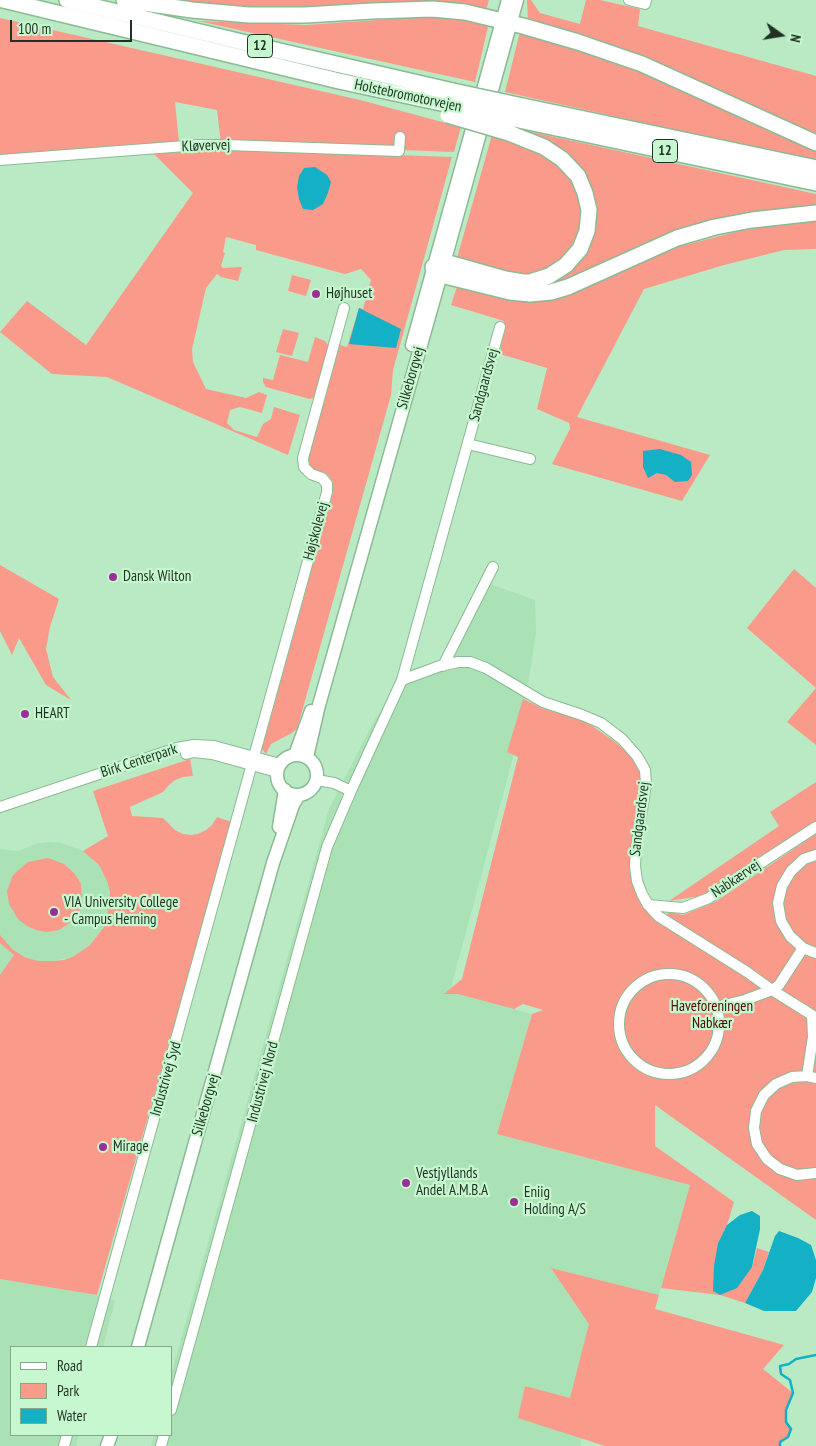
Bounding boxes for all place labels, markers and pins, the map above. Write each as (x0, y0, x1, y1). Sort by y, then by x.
place label: Højhuset (326, 285, 372, 303)
marker: Højhuset (310, 288, 322, 300)
place label: Dansk Wilton (123, 568, 191, 586)
marker: Dansk Wilton (107, 571, 119, 583)
place label: HEART (35, 705, 70, 723)
marker: HEART (19, 708, 31, 720)
place label: VIA University College - Campus Herning (64, 894, 178, 929)
marker: VIA University College - Campus Herning (48, 906, 60, 918)
place label: Mirage (113, 1138, 149, 1156)
marker: Mirage (97, 1141, 109, 1153)
place label: Vestjyllands Andel A.M.B.A (416, 1165, 488, 1200)
marker: Vestjyllands Andel A.M.B.A (400, 1177, 412, 1189)
place label: Eniig Holding A/S (524, 1184, 586, 1219)
marker: Eniig Holding A/S (508, 1196, 520, 1208)

